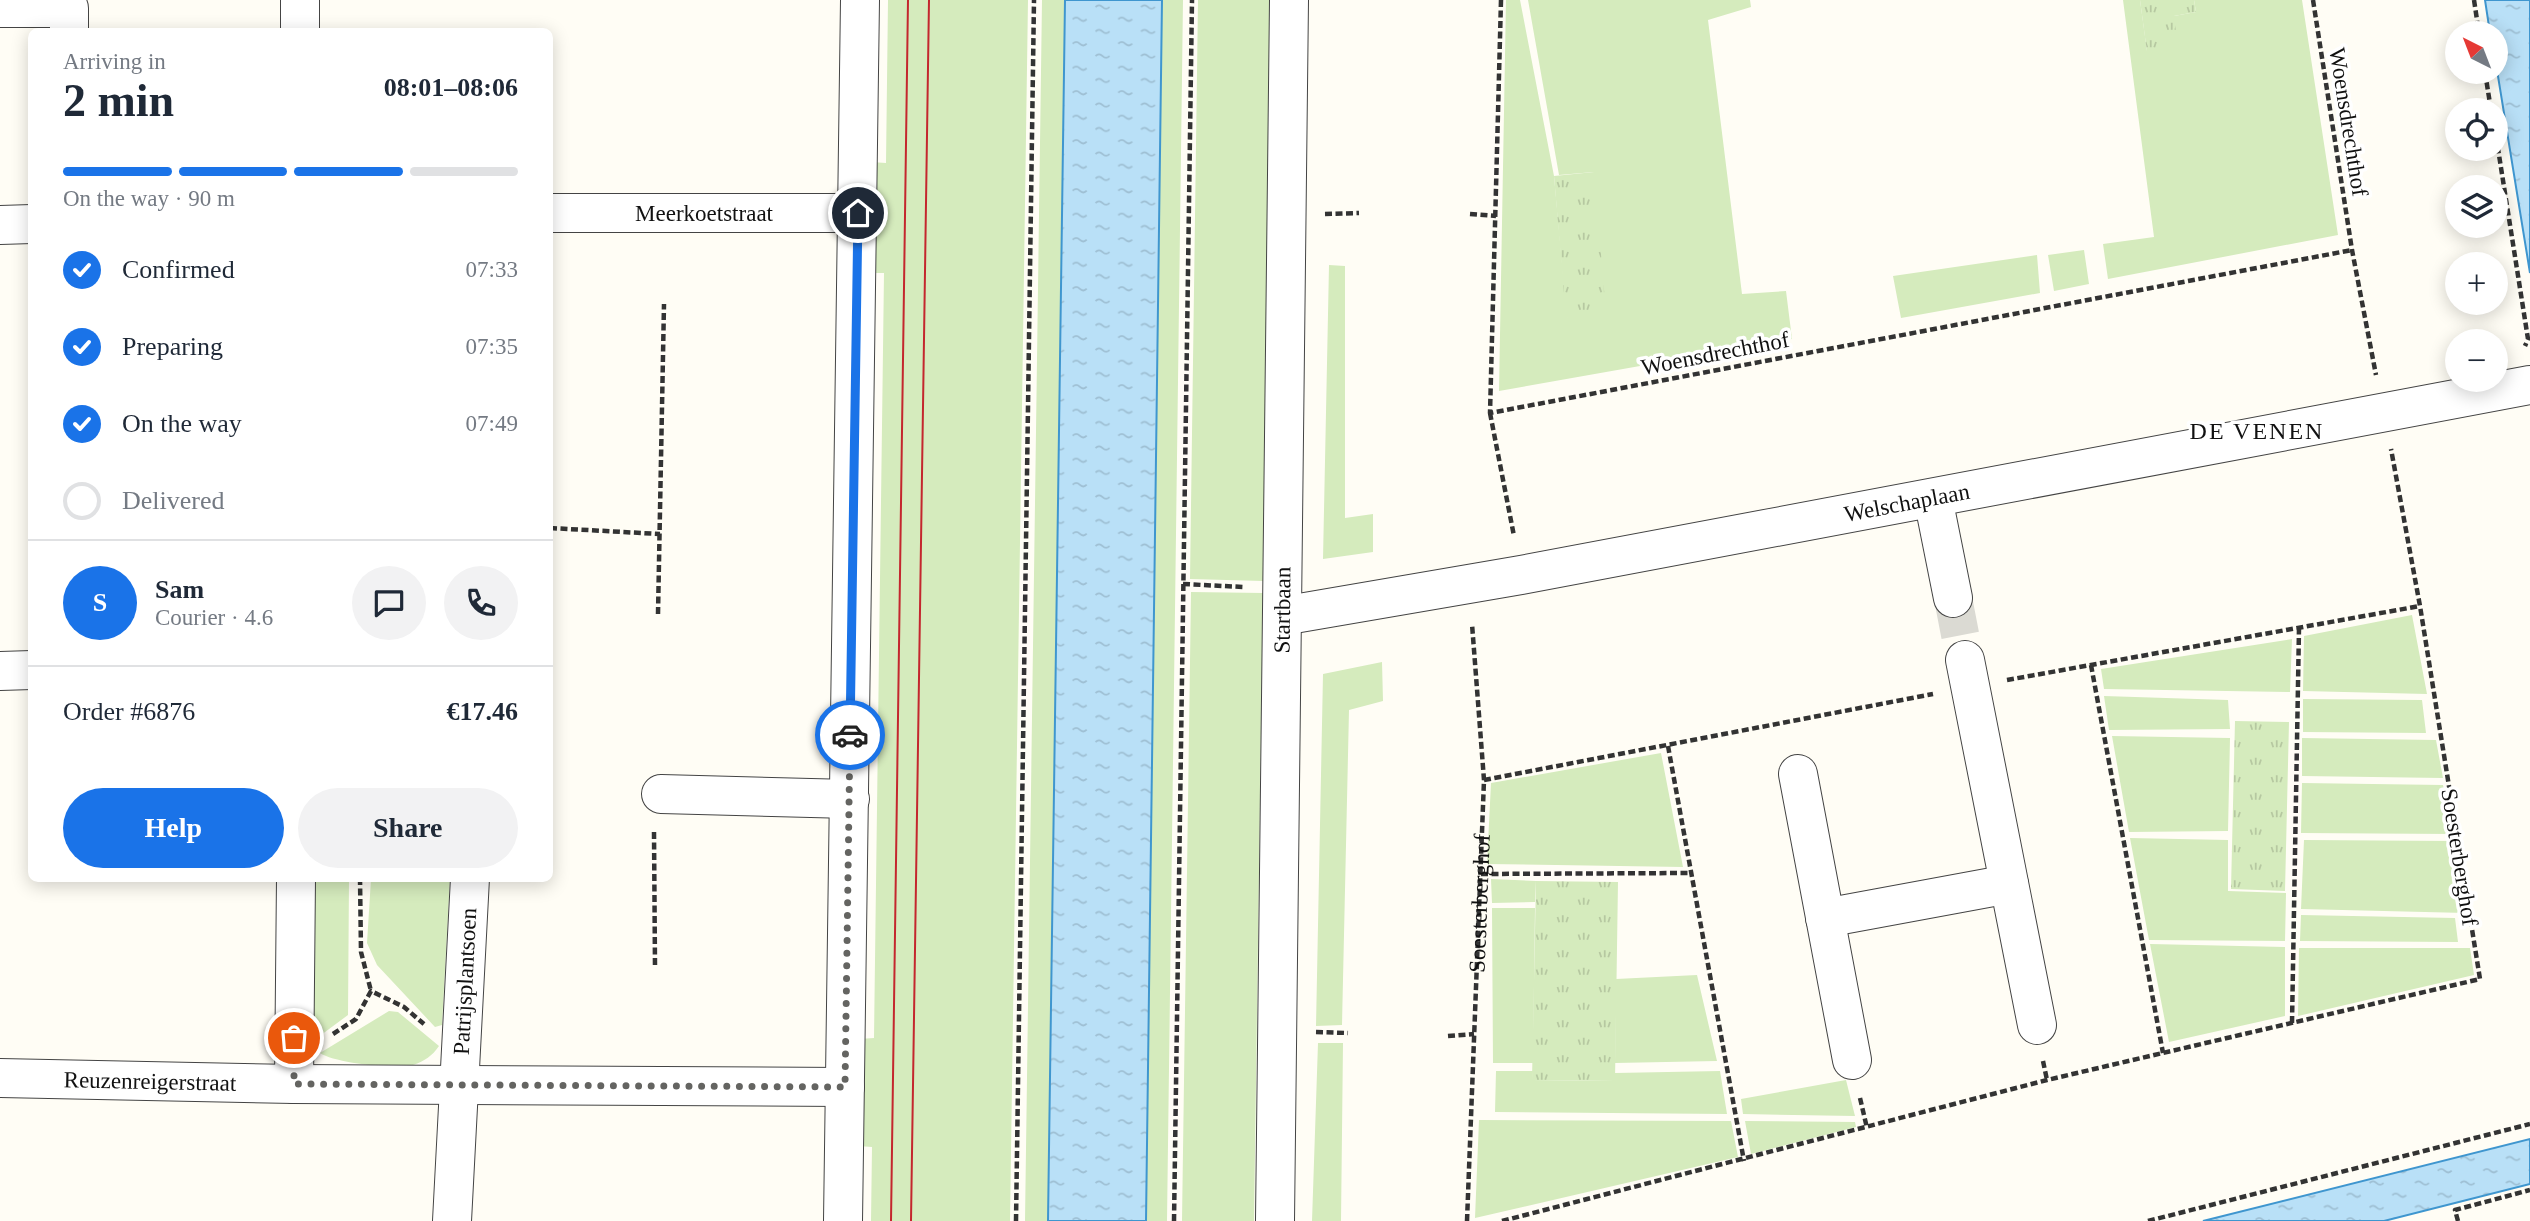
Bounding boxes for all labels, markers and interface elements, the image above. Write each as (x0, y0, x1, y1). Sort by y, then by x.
north arrow (2445, 21, 2508, 84)
map controls (2445, 21, 2508, 392)
street label: Woensdrechthof (2324, 46, 2373, 199)
text: Arriving in (63, 49, 166, 74)
text: 08:01–08:06 (384, 73, 518, 102)
text: 2 min (63, 75, 174, 126)
button: locate (2445, 98, 2508, 161)
button: layers (2445, 175, 2508, 238)
pin (828, 183, 888, 243)
text: On the way · 90 m (63, 186, 235, 211)
icon: home (839, 194, 877, 232)
street label: Meerkoetstraat (635, 201, 774, 226)
icon: check (63, 251, 101, 289)
button: + (2445, 252, 2508, 315)
text: Confirmed (122, 255, 235, 284)
text: 07:33 (466, 257, 518, 282)
street label: Woensdrechthof (1639, 327, 1792, 380)
icon: check (63, 328, 101, 366)
button: − (2445, 329, 2508, 392)
text: Preparing (122, 332, 223, 361)
text: 07:35 (466, 334, 518, 359)
icon: check (63, 405, 101, 443)
text: On the way (122, 409, 242, 438)
text: 07:49 (466, 411, 518, 436)
district label: DE VENEN (2190, 418, 2324, 444)
street label: Welschaplaan (1842, 479, 1972, 527)
text: Delivered (122, 486, 225, 515)
button: chat (352, 566, 426, 640)
button: phone (444, 566, 518, 640)
street label: Startbaan (1270, 566, 1296, 654)
text: Sam (155, 575, 204, 604)
text: S (93, 588, 107, 617)
text: Courier · 4.6 (155, 605, 273, 630)
text: Order #6876 (63, 697, 195, 726)
text: €17.46 (447, 697, 518, 726)
courier (815, 700, 885, 770)
icon: car (831, 716, 869, 754)
street label: Soesterberghof (2436, 787, 2483, 928)
button: Help (63, 788, 284, 868)
button: Share (298, 788, 518, 868)
street label: Soesterberghof (1465, 833, 1495, 973)
street label: Patrijsplantsoen (449, 907, 481, 1055)
pin (264, 1008, 324, 1068)
icon: bag (275, 1019, 313, 1057)
street label: Reuzenreigerstraat (63, 1067, 237, 1096)

